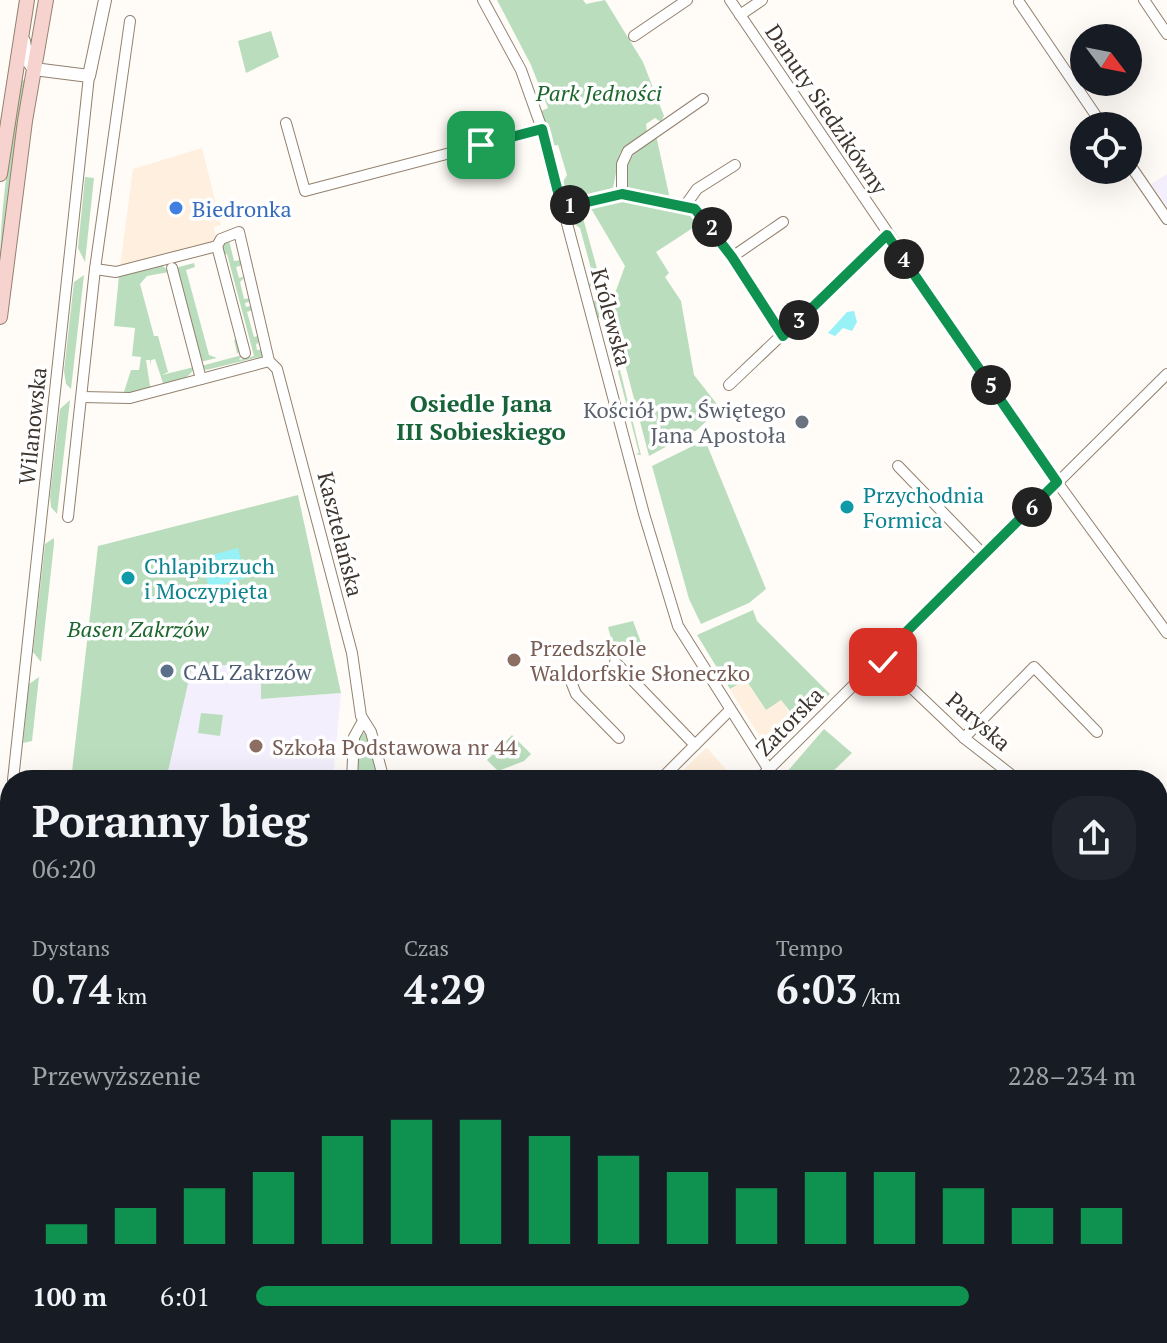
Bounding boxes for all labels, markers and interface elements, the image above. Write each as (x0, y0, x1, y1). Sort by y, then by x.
street label: Danuty Siedzikówny (759, 18, 895, 200)
north arrow (1070, 24, 1142, 96)
map controls (1070, 24, 1142, 184)
park label: Park Jedności (535, 78, 662, 107)
pin (447, 111, 515, 179)
button: locate (1070, 112, 1142, 184)
icon: arrive (459, 123, 503, 167)
pin: 1 (550, 185, 590, 225)
text: 1 (564, 190, 576, 219)
place label: Biedronka (192, 194, 292, 223)
marker: Biedronka (167, 199, 185, 217)
pin: 2 (692, 207, 732, 247)
text: 2 (706, 212, 718, 241)
pin: 4 (884, 239, 924, 279)
text: 4 (898, 244, 910, 273)
street label: Królewska (585, 265, 639, 369)
pin: 3 (779, 300, 819, 340)
text: 3 (793, 305, 805, 334)
pin: 5 (971, 365, 1011, 405)
street label: Wilanowska (11, 366, 53, 486)
text: 5 (985, 370, 997, 399)
district label: Osiedle Jana III Sobieskiego (396, 387, 566, 447)
place label: Kościół pw. Świętego Jana Apostoła (583, 395, 786, 449)
marker: Kościół pw. Świętego Jana Apostoła (793, 413, 811, 431)
street label: Kasztelańska (311, 469, 371, 599)
place label: Przychodnia Formica (863, 480, 984, 534)
pin: 6 (1012, 487, 1052, 527)
text: 6 (1026, 492, 1038, 521)
marker: Przychodnia Formica (838, 498, 856, 516)
place label: Chlapibrzuch i Moczypięta (144, 551, 275, 605)
marker: Chlapibrzuch i Moczypięta (119, 569, 137, 587)
park label: Basen Zakrzów (66, 614, 210, 643)
pin (849, 628, 917, 696)
place label: Przedszkole Waldorfskie Słoneczko (530, 633, 750, 687)
icon: check (861, 640, 905, 684)
marker: Przedszkole Waldorfskie Słoneczko (505, 651, 523, 669)
place label: CAL Zakrzów (183, 657, 313, 686)
marker: CAL Zakrzów (158, 662, 176, 680)
street label: Zatorska (749, 680, 829, 762)
street label: Paryska (941, 685, 1017, 757)
place label: Szkoła Podstawowa nr 44 (272, 732, 518, 761)
marker: Szkoła Podstawowa nr 44 (247, 737, 265, 755)
text: Poranny bieg (32, 791, 309, 850)
button: share (1052, 796, 1136, 880)
text: 06:20 (32, 851, 96, 885)
text: Dystans (32, 933, 110, 962)
text: Czas (404, 933, 449, 962)
text: Tempo (776, 933, 843, 962)
text: 0.74 (32, 962, 112, 1015)
text: 4:29 (404, 962, 486, 1015)
text: 6:03 (776, 962, 858, 1015)
text: km (112, 981, 147, 1010)
text: /km (858, 981, 901, 1010)
text: Przewyższenie (32, 1058, 201, 1092)
text: 228–234 m (1008, 1058, 1136, 1092)
text: 100 m (32, 1279, 107, 1313)
text: 6:01 (160, 1279, 210, 1313)

